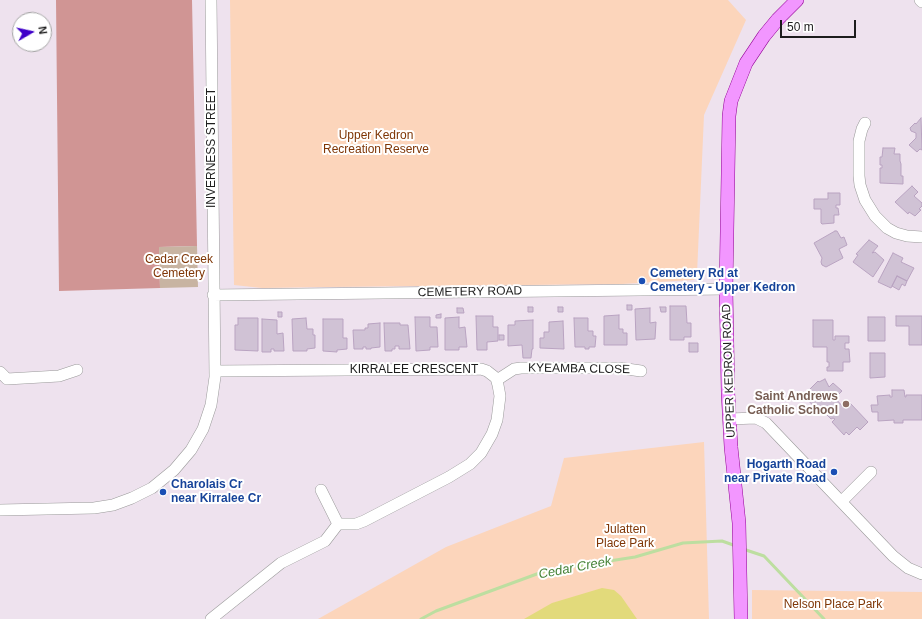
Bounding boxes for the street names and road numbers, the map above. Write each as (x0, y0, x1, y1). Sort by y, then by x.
street label: INVERNESS STREET (205, 88, 219, 208)
street label: CEMETERY ROAD (418, 284, 522, 300)
street label: UPPER KEDRON ROAD (719, 304, 739, 438)
street label: KYEAMBA CLOSE (528, 361, 630, 377)
street label: KIRRALEE CRESCENT (350, 363, 478, 377)

